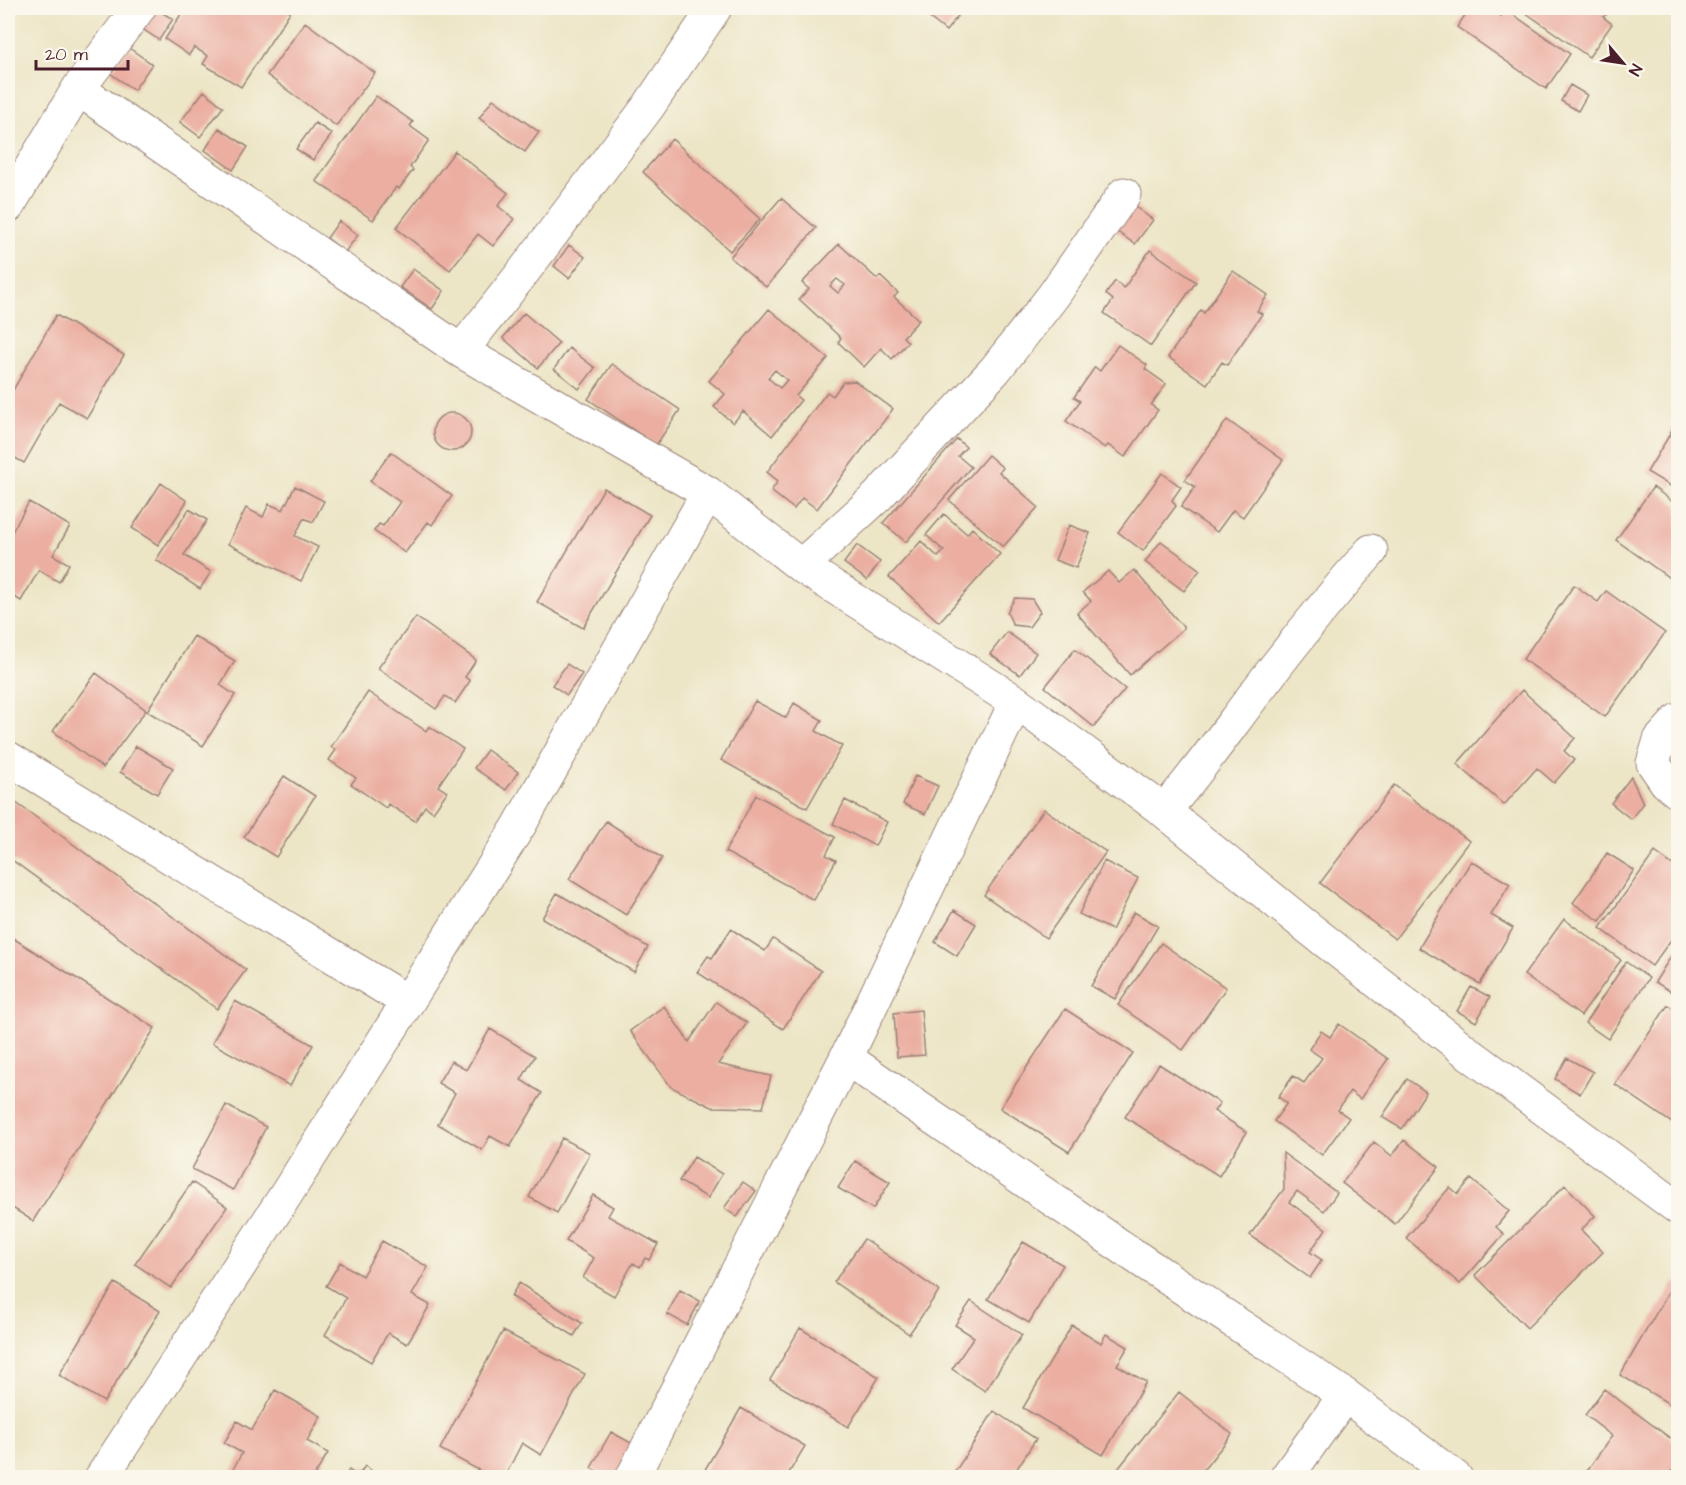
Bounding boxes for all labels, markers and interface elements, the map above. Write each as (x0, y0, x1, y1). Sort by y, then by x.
scale bar (36, 33, 128, 71)
north arrow (1593, 33, 1653, 93)
text: 20 m (45, 42, 88, 67)
text: N (1623, 60, 1647, 80)

